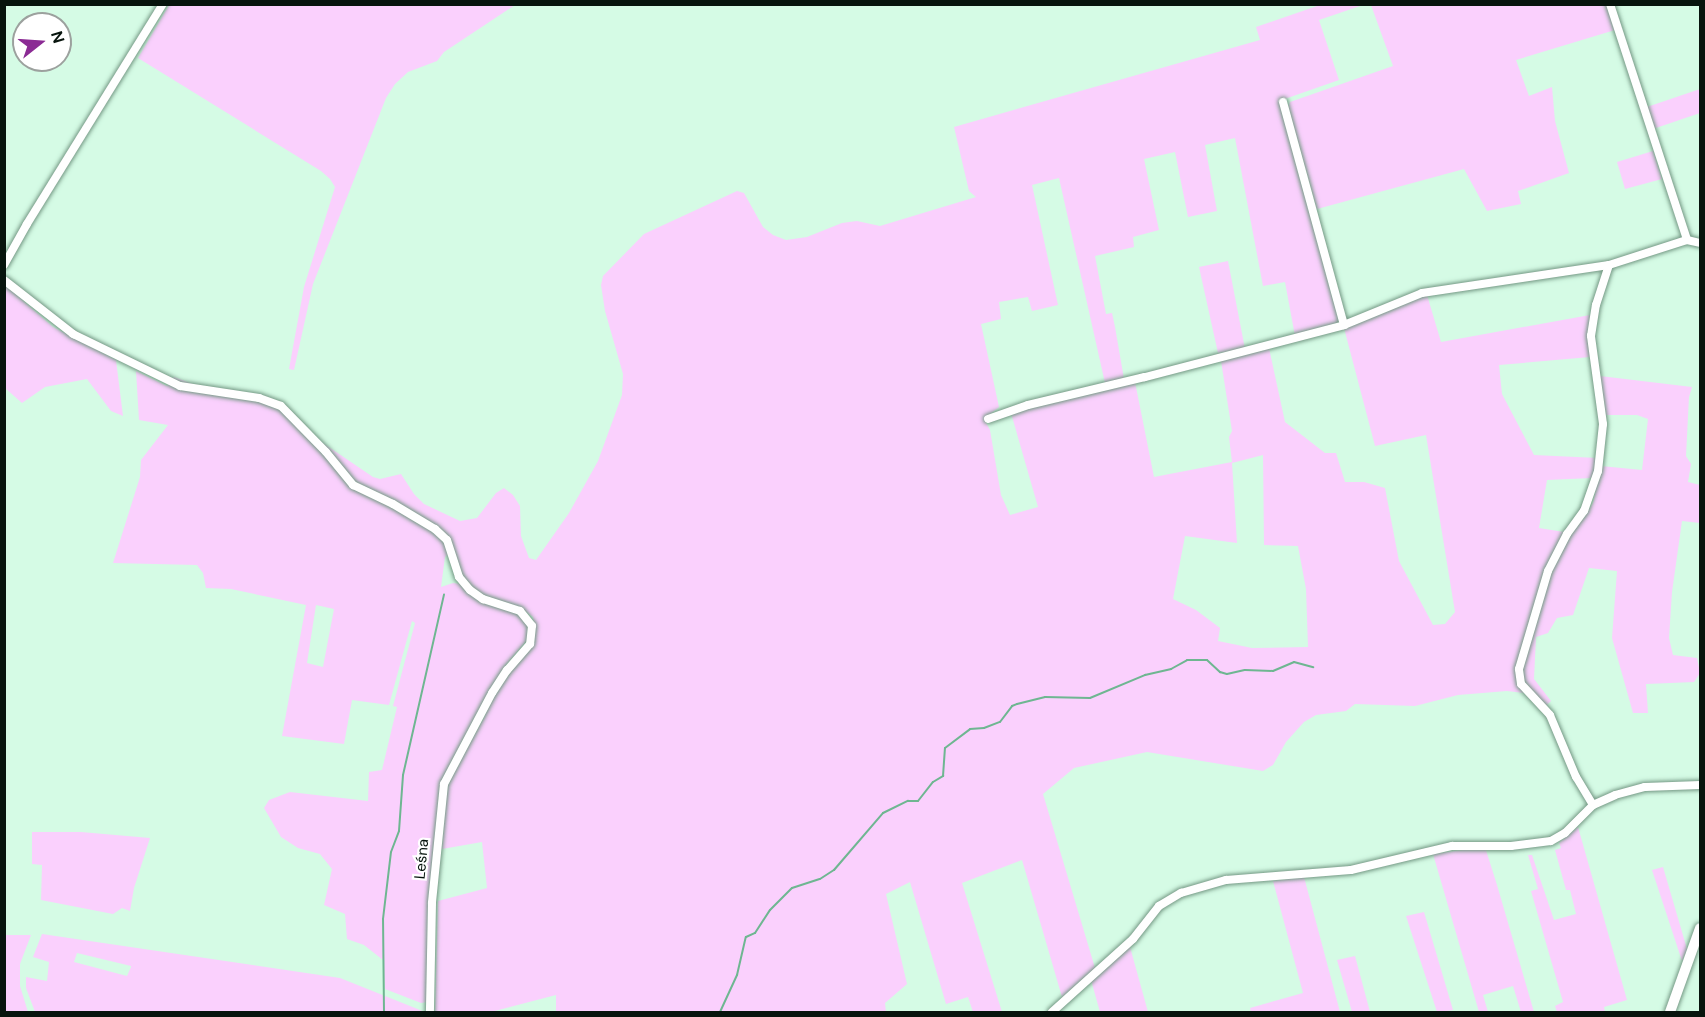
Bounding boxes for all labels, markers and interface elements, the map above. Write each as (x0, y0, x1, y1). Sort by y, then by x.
north arrow (12, 12, 72, 72)
text: N (46, 29, 70, 46)
street label: Leśna (411, 838, 433, 880)

